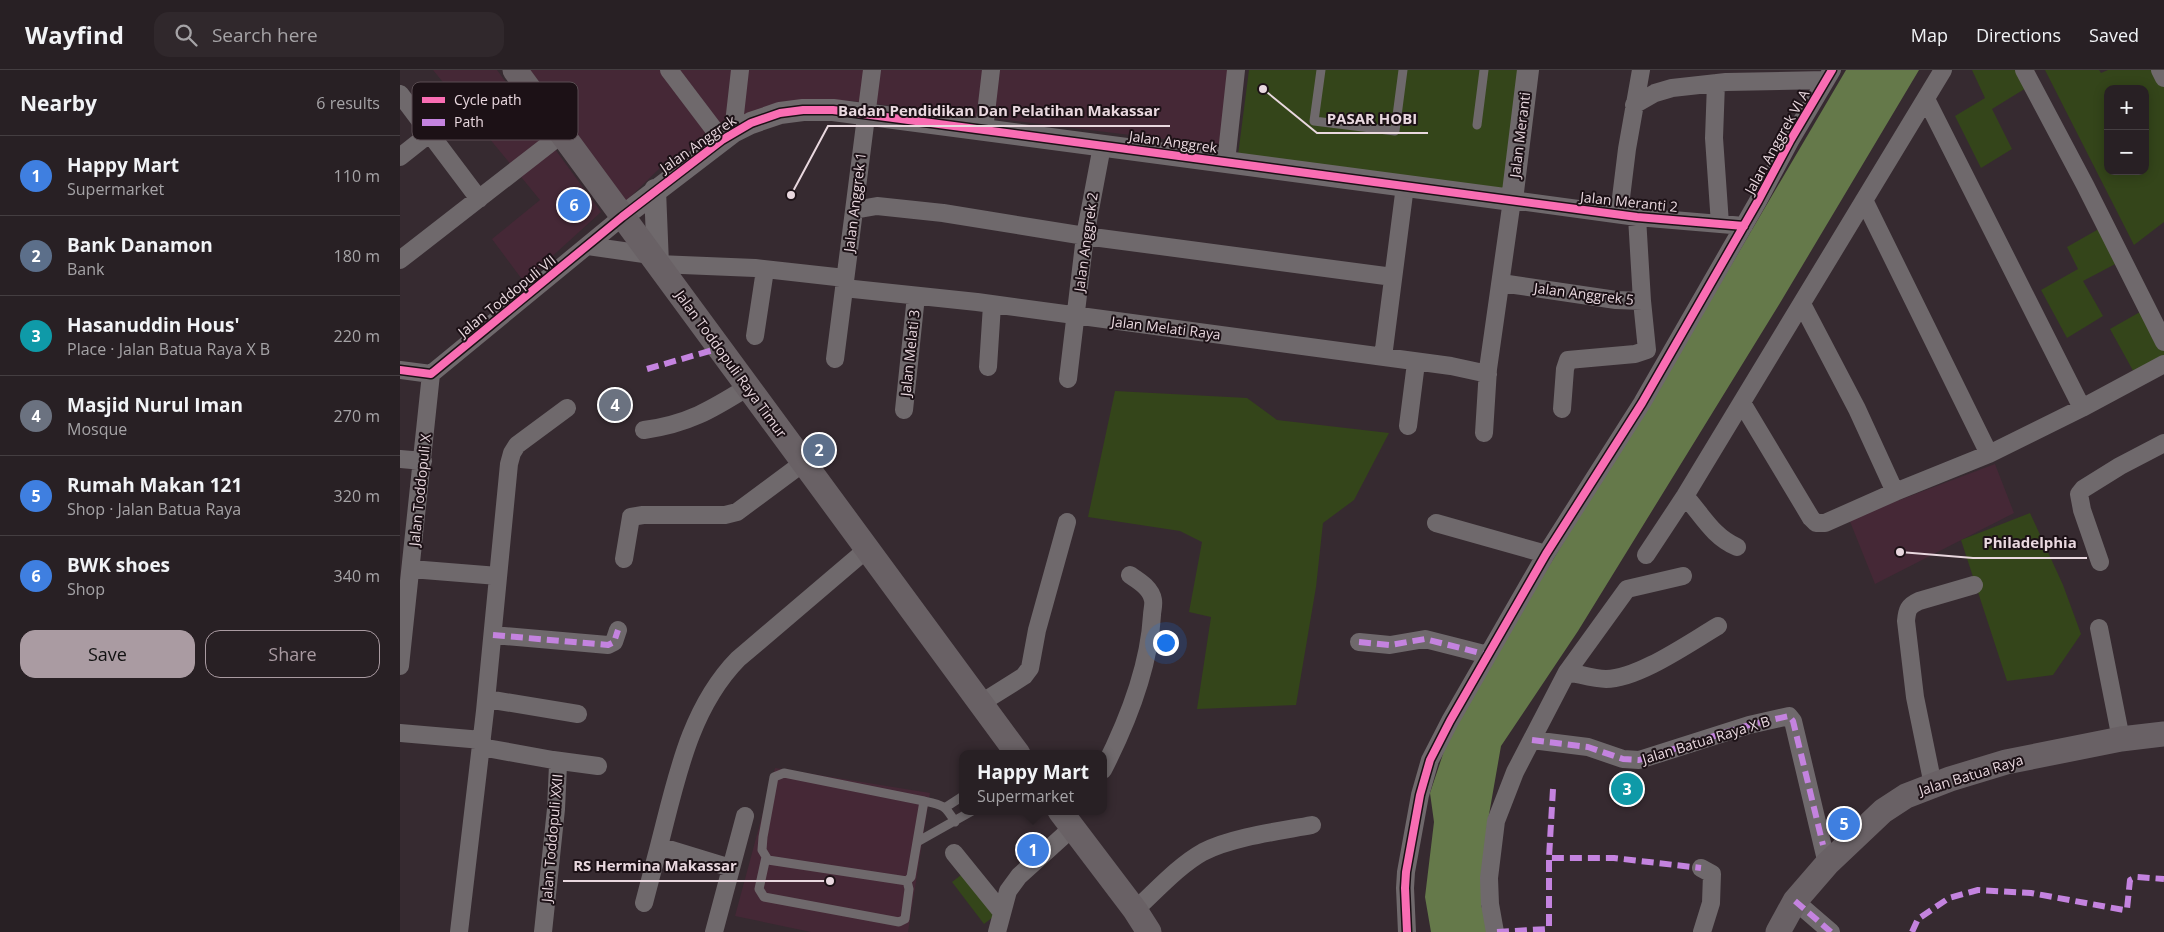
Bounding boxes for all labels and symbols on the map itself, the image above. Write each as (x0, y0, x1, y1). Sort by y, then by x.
legend (412, 82, 578, 140)
street label: Jalan Anggrek VI A (1739, 86, 1813, 199)
text: Cycle path (454, 90, 522, 109)
street label: Jalan Meranti (1505, 91, 1534, 181)
callout: Badan Pendidikan Dan Pelatihan Makassar (828, 96, 1170, 126)
text: Badan Pendidikan Dan Pelatihan Makassar (838, 100, 1160, 120)
callout: PASAR HOBI (1317, 103, 1428, 133)
text: PASAR HOBI (1327, 108, 1417, 128)
street label: Jalan Anggrek (654, 110, 740, 178)
text: Path (454, 112, 484, 131)
street label: Jalan Anggrek (1126, 126, 1219, 157)
street label: Jalan Anggrek 1 (839, 151, 870, 255)
pin: 6 (558, 186, 590, 224)
street label: Jalan Meranti 2 (1577, 187, 1679, 216)
street label: Jalan Anggrek 2 (1069, 191, 1102, 295)
street label: Jalan Toddopuli VII (452, 250, 560, 342)
street label: Jalan Anggrek 5 (1531, 278, 1635, 309)
street label: Jalan Toddopuli Raya Timur (670, 285, 792, 442)
street label: Jalan Melati 3 (895, 309, 923, 399)
street label: Jalan Melati Raya (1108, 311, 1222, 344)
pin: 4 (599, 386, 631, 424)
pin: 2 (803, 431, 835, 469)
street label: Jalan Toddopuli X (404, 432, 435, 549)
callout: Philadelphia (1973, 528, 2087, 558)
text: Philadelphia (1983, 532, 2077, 552)
your location (1153, 630, 1179, 656)
street label: Jalan Batua Raya X B (1638, 711, 1772, 769)
street label: Jalan Batua Raya (1914, 750, 2025, 800)
pin: 3 (1611, 770, 1643, 808)
street label: Jalan Toddopuli XXII (536, 773, 567, 905)
pin: 5 (1828, 805, 1860, 843)
pin: 1 (1017, 831, 1049, 869)
callout: RS Hermina Makassar (563, 851, 747, 881)
text: RS Hermina Makassar (573, 855, 737, 875)

